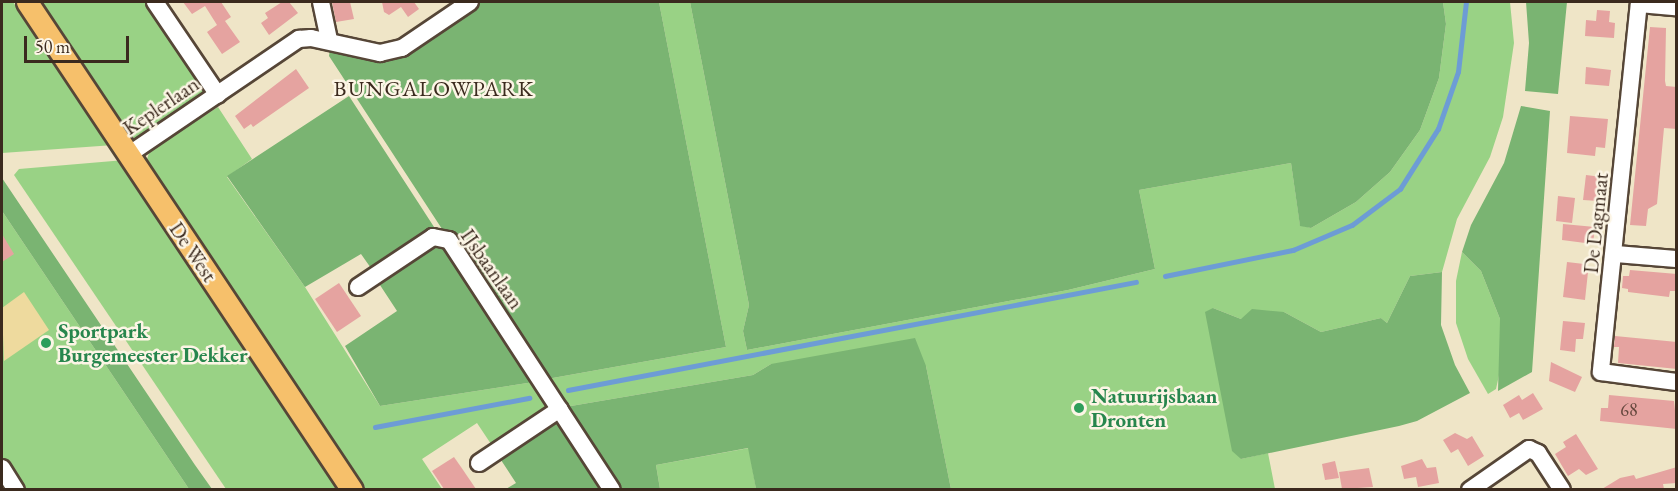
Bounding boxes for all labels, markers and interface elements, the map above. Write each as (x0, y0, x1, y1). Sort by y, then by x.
scale bar (27, 24, 132, 62)
text: 50 m (35, 35, 70, 58)
street label: Keplerlaan (118, 71, 204, 141)
district label: BUNGALOWPARK (334, 76, 534, 102)
street label: De Dagmaat (1578, 171, 1614, 275)
street label: De West (164, 217, 222, 287)
street label: IJsbaanlaan (455, 224, 529, 314)
place label: Sportpark Burgemeester Dekker (58, 318, 248, 368)
marker: Sportpark Burgemeester Dekker (39, 336, 53, 350)
place label: Natuurijsbaan Dronten (1091, 383, 1217, 433)
house number: 68 (1620, 399, 1638, 421)
marker: Natuurijsbaan Dronten (1072, 401, 1086, 415)

